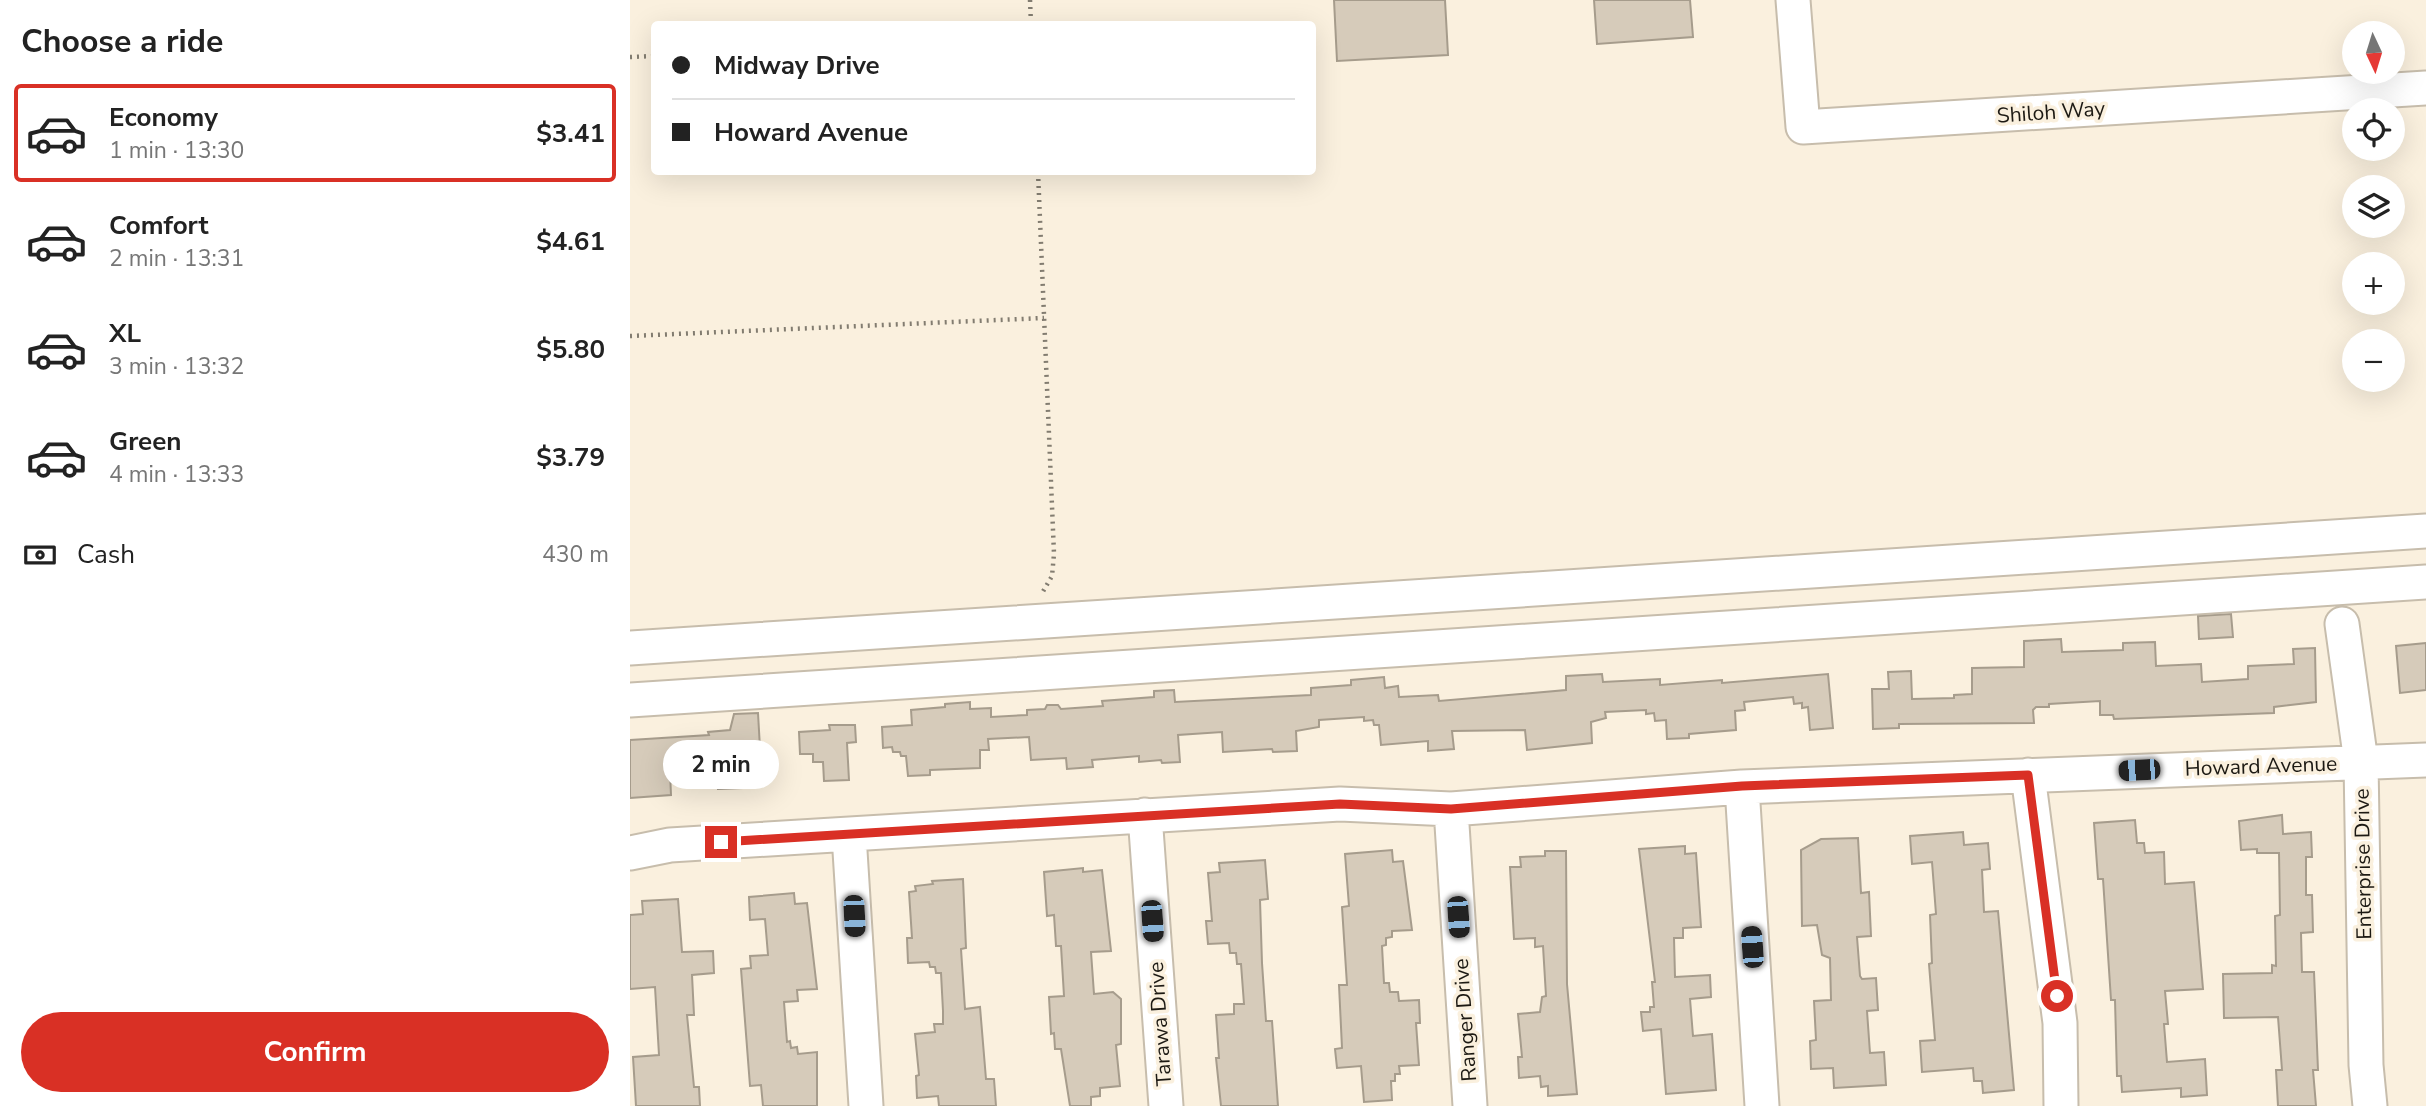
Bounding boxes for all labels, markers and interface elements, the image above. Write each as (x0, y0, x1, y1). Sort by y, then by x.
text: Choose a ride (21, 20, 223, 63)
north arrow (2342, 21, 2404, 84)
map controls (2342, 21, 2405, 392)
text: Midway Drive (714, 48, 880, 83)
street label: Shiloh Way (1996, 94, 2106, 130)
button: locate (2342, 98, 2405, 161)
text: Economy (109, 100, 218, 135)
icon: car (25, 102, 88, 165)
text: Howard Avenue (714, 115, 908, 150)
text: $3.41 (536, 116, 605, 151)
text: 1 min · 13:30 (109, 135, 244, 166)
button: layers (2342, 175, 2405, 238)
text: Comfort (109, 208, 209, 243)
icon: car (25, 210, 88, 273)
text: $4.61 (536, 224, 605, 259)
text: 2 min · 13:31 (109, 243, 244, 274)
button: + (2342, 252, 2405, 315)
text: XL (109, 316, 141, 351)
icon: car (25, 318, 88, 381)
button: − (2342, 329, 2405, 392)
text: $5.80 (536, 332, 605, 367)
text: 3 min · 13:32 (109, 351, 244, 382)
text: Green (109, 424, 182, 459)
icon: car (25, 426, 88, 489)
text: $3.79 (536, 440, 605, 475)
text: 4 min · 13:33 (109, 459, 244, 490)
icon: cash (21, 536, 59, 574)
text: Cash (77, 537, 135, 572)
text: 430 m (542, 539, 609, 570)
callout: 2 min (663, 740, 779, 790)
text: 2 min (691, 749, 751, 780)
street label: Howard Avenue (2184, 749, 2338, 783)
car (2118, 758, 2161, 782)
street label: Enterprise Drive (2348, 788, 2378, 940)
route end (705, 826, 737, 858)
car (843, 894, 866, 938)
car (1447, 895, 1470, 939)
car (1141, 899, 1164, 943)
car (1741, 925, 1764, 969)
street label: Ranger Drive (1447, 958, 1483, 1082)
street label: Tarawa Drive (1142, 961, 1178, 1087)
route start (2041, 980, 2073, 1012)
button: Confirm (21, 1012, 609, 1092)

